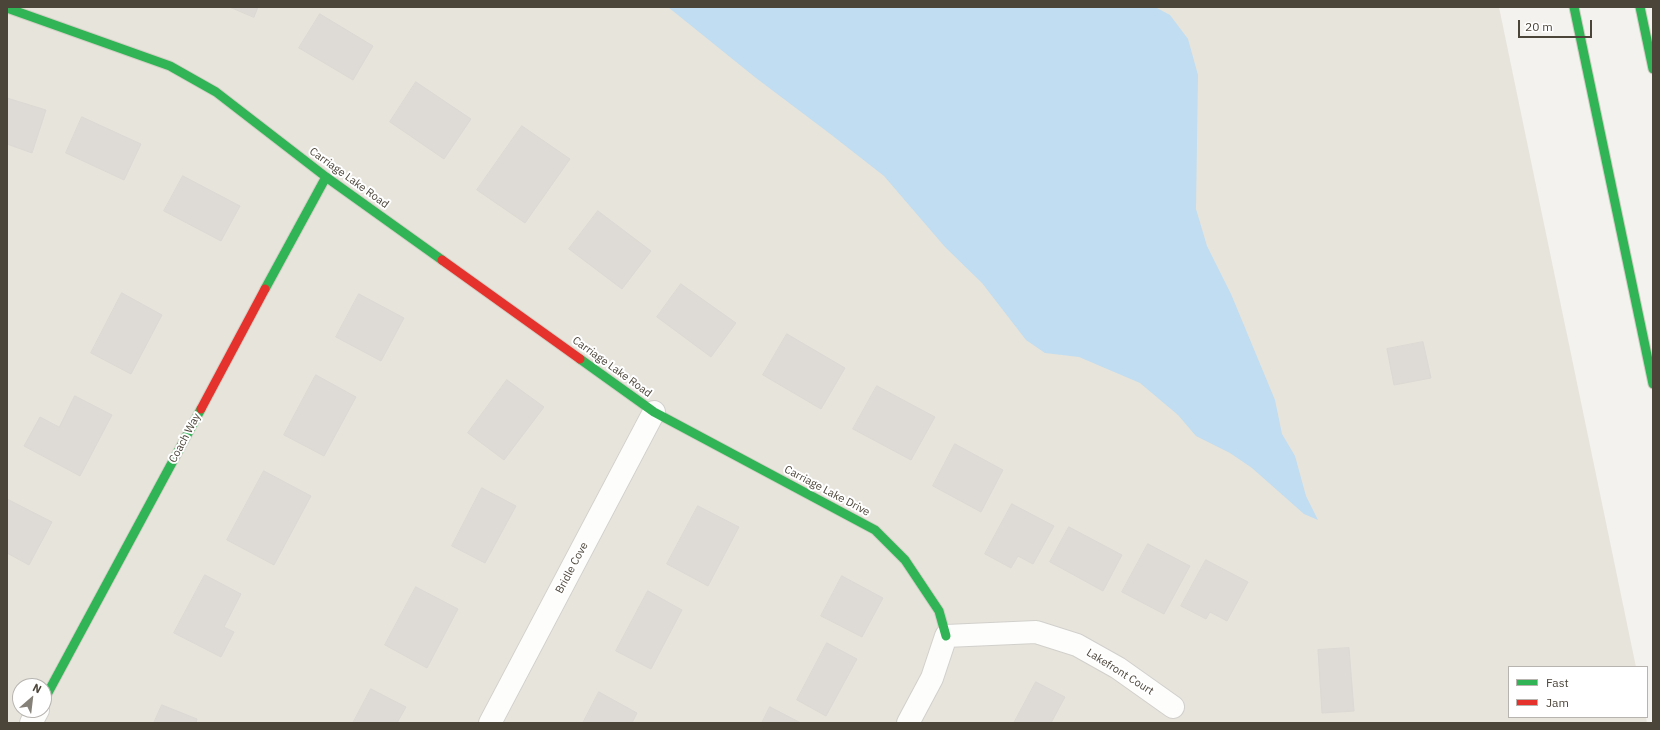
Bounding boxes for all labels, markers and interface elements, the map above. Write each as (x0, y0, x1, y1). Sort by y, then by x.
scale bar (1520, 12, 1594, 38)
text: 20 m (1525, 19, 1553, 34)
street label: Carriage Lake Road (307, 145, 391, 211)
street label: Carriage Lake Road (570, 334, 654, 400)
street label: Coach Way (166, 411, 204, 465)
street label: Carriage Lake Drive (782, 463, 872, 519)
street label: Bridle Cove (553, 540, 591, 596)
street label: Lakefront Court (1084, 646, 1156, 698)
legend (1508, 666, 1648, 718)
text: Fast (1546, 675, 1569, 690)
north arrow (12, 678, 52, 718)
text: N (30, 680, 44, 696)
text: Jam (1546, 695, 1569, 710)

